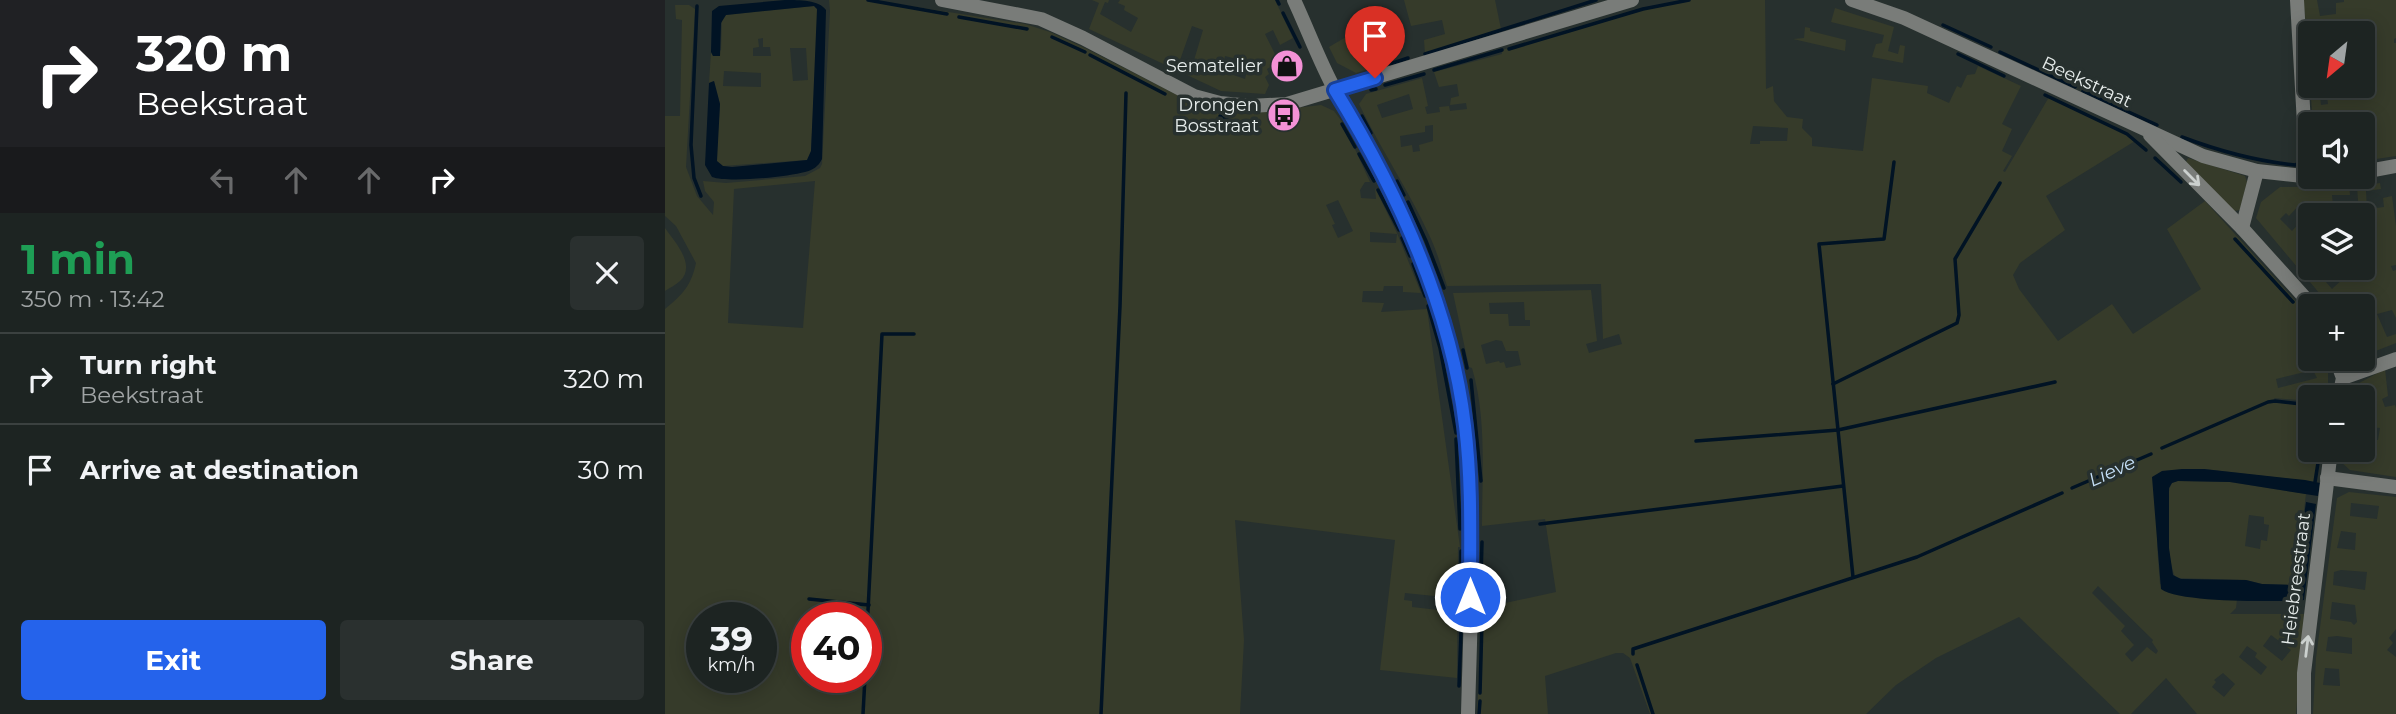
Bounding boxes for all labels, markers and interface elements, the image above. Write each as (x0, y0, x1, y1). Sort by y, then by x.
pin (1345, 6, 1405, 78)
icon: arrive (1356, 17, 1394, 55)
north arrow (2298, 21, 2375, 98)
map controls (2298, 21, 2375, 462)
text: 320 m (136, 24, 292, 83)
icon: right (21, 28, 112, 119)
shop icon: Sematelier (1268, 47, 1306, 85)
street label: Beekstraat (2038, 52, 2136, 112)
place label: Sematelier (1166, 55, 1263, 77)
text: Beekstraat (136, 84, 308, 123)
place label: Drongen Bosstraat (1174, 94, 1259, 137)
bus stop icon: Drongen Bosstraat (1265, 96, 1303, 134)
button: sound (2298, 112, 2375, 189)
icon: left (204, 161, 242, 199)
icon: ahead (277, 161, 315, 199)
icon: ahead (350, 161, 388, 199)
icon: right (423, 161, 461, 199)
one-way arrow (2184, 169, 2201, 186)
button: layers (2298, 203, 2375, 280)
text: 1 min (21, 233, 135, 285)
button: close (570, 236, 644, 310)
text: 350 m · 13:42 (21, 285, 165, 313)
button: + (2298, 294, 2375, 371)
text: Turn right (80, 349, 216, 381)
icon: right (21, 360, 59, 398)
text: 320 m (563, 363, 644, 395)
text: Beekstraat (80, 381, 204, 409)
button: − (2298, 385, 2375, 462)
icon: arrive (21, 451, 59, 489)
water label: Lieve (2085, 451, 2139, 491)
text: Arrive at destination (80, 454, 359, 486)
text: 30 m (578, 454, 644, 486)
street label: Heiebreestraat (2277, 512, 2315, 646)
position arrow (1433, 560, 1507, 634)
speed limit sign: 40 (791, 602, 882, 693)
text: 39 (710, 617, 753, 660)
button: Exit (21, 620, 326, 700)
button: Share (340, 620, 644, 700)
one-way arrow (2300, 635, 2313, 658)
text: km/h (707, 654, 756, 676)

